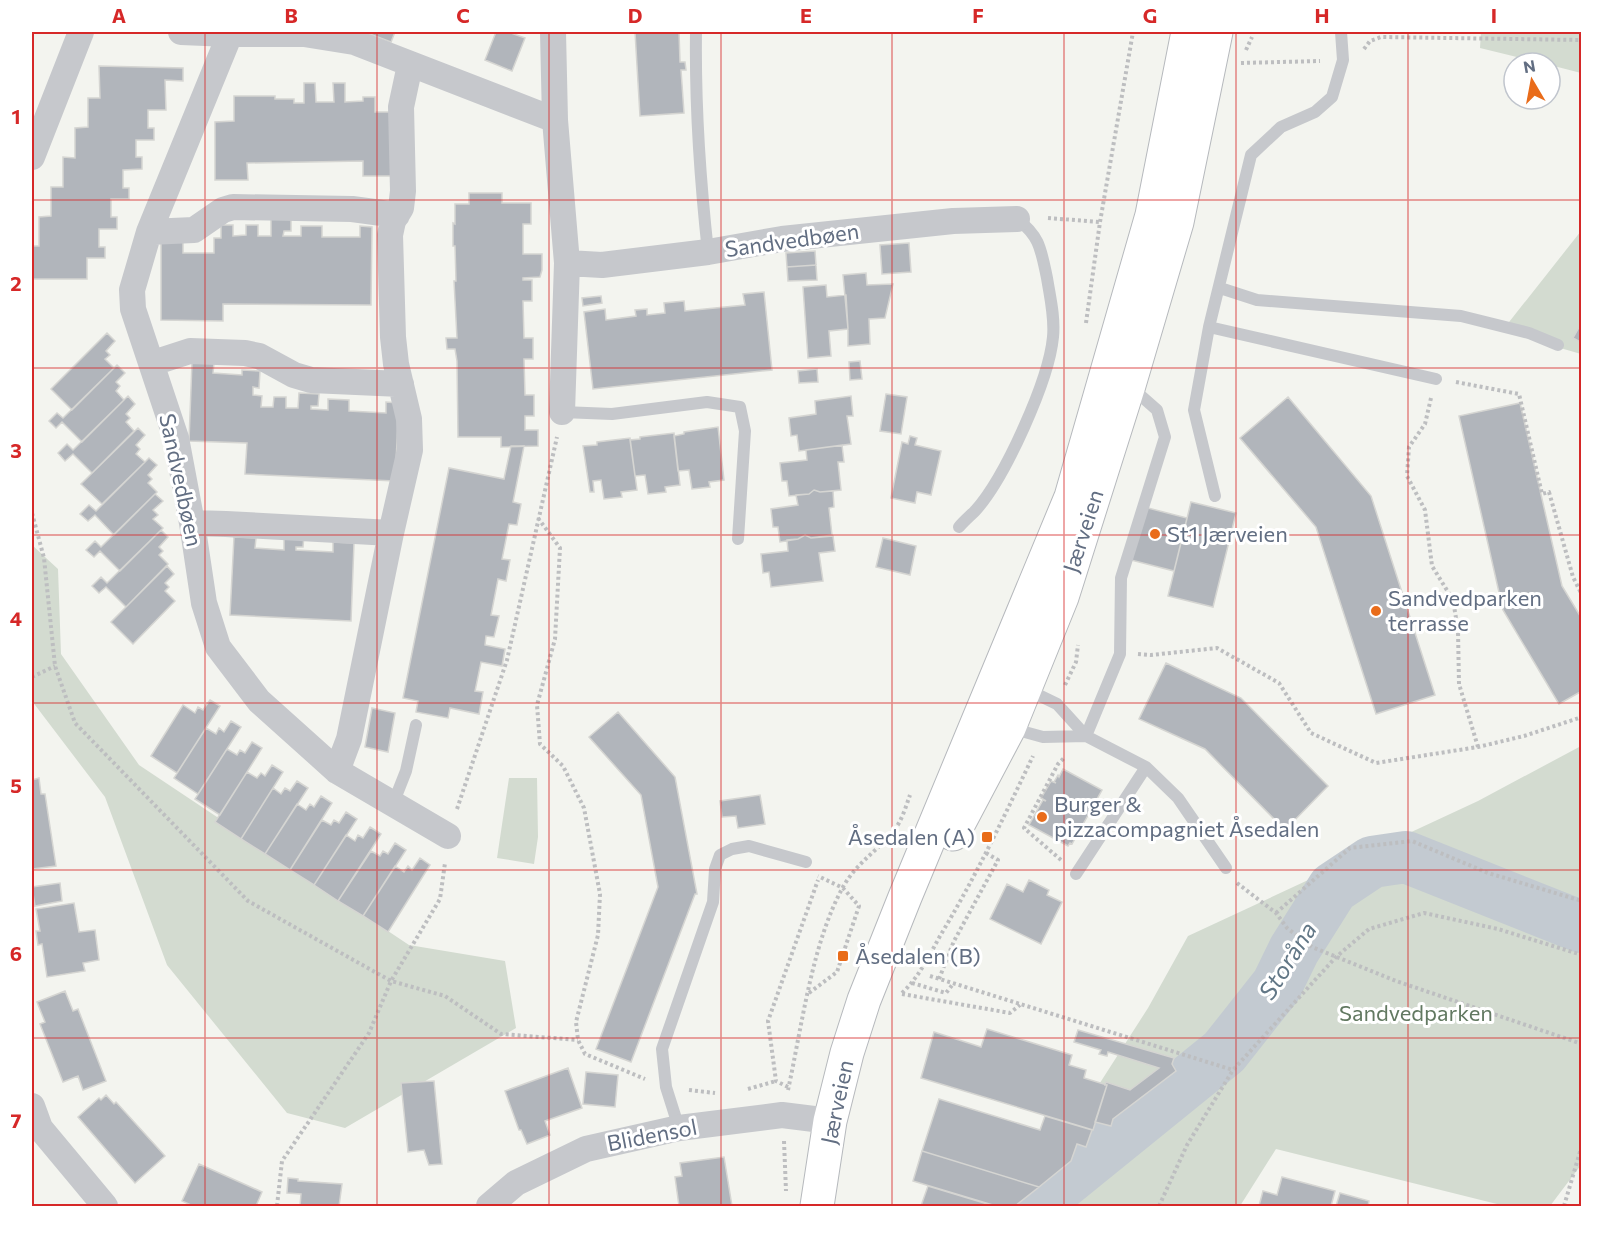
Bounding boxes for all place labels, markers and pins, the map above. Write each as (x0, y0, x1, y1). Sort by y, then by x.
place label: St1 Jærveien (1167, 520, 1288, 547)
marker: St1 Jærveien (1148, 527, 1162, 541)
place label: Sandvedparken terrasse (1388, 584, 1542, 636)
marker: Sandvedparken terrasse (1369, 604, 1383, 618)
place label: Burger & pizzacompagniet Åsedalen (1054, 790, 1319, 842)
marker: Burger & pizzacompagniet Åsedalen (1035, 810, 1049, 824)
place label: Åsedalen (A) (848, 823, 975, 850)
marker: Åsedalen (A) (980, 830, 994, 844)
place label: Åsedalen (B) (855, 942, 981, 969)
marker: Åsedalen (B) (836, 949, 850, 963)

